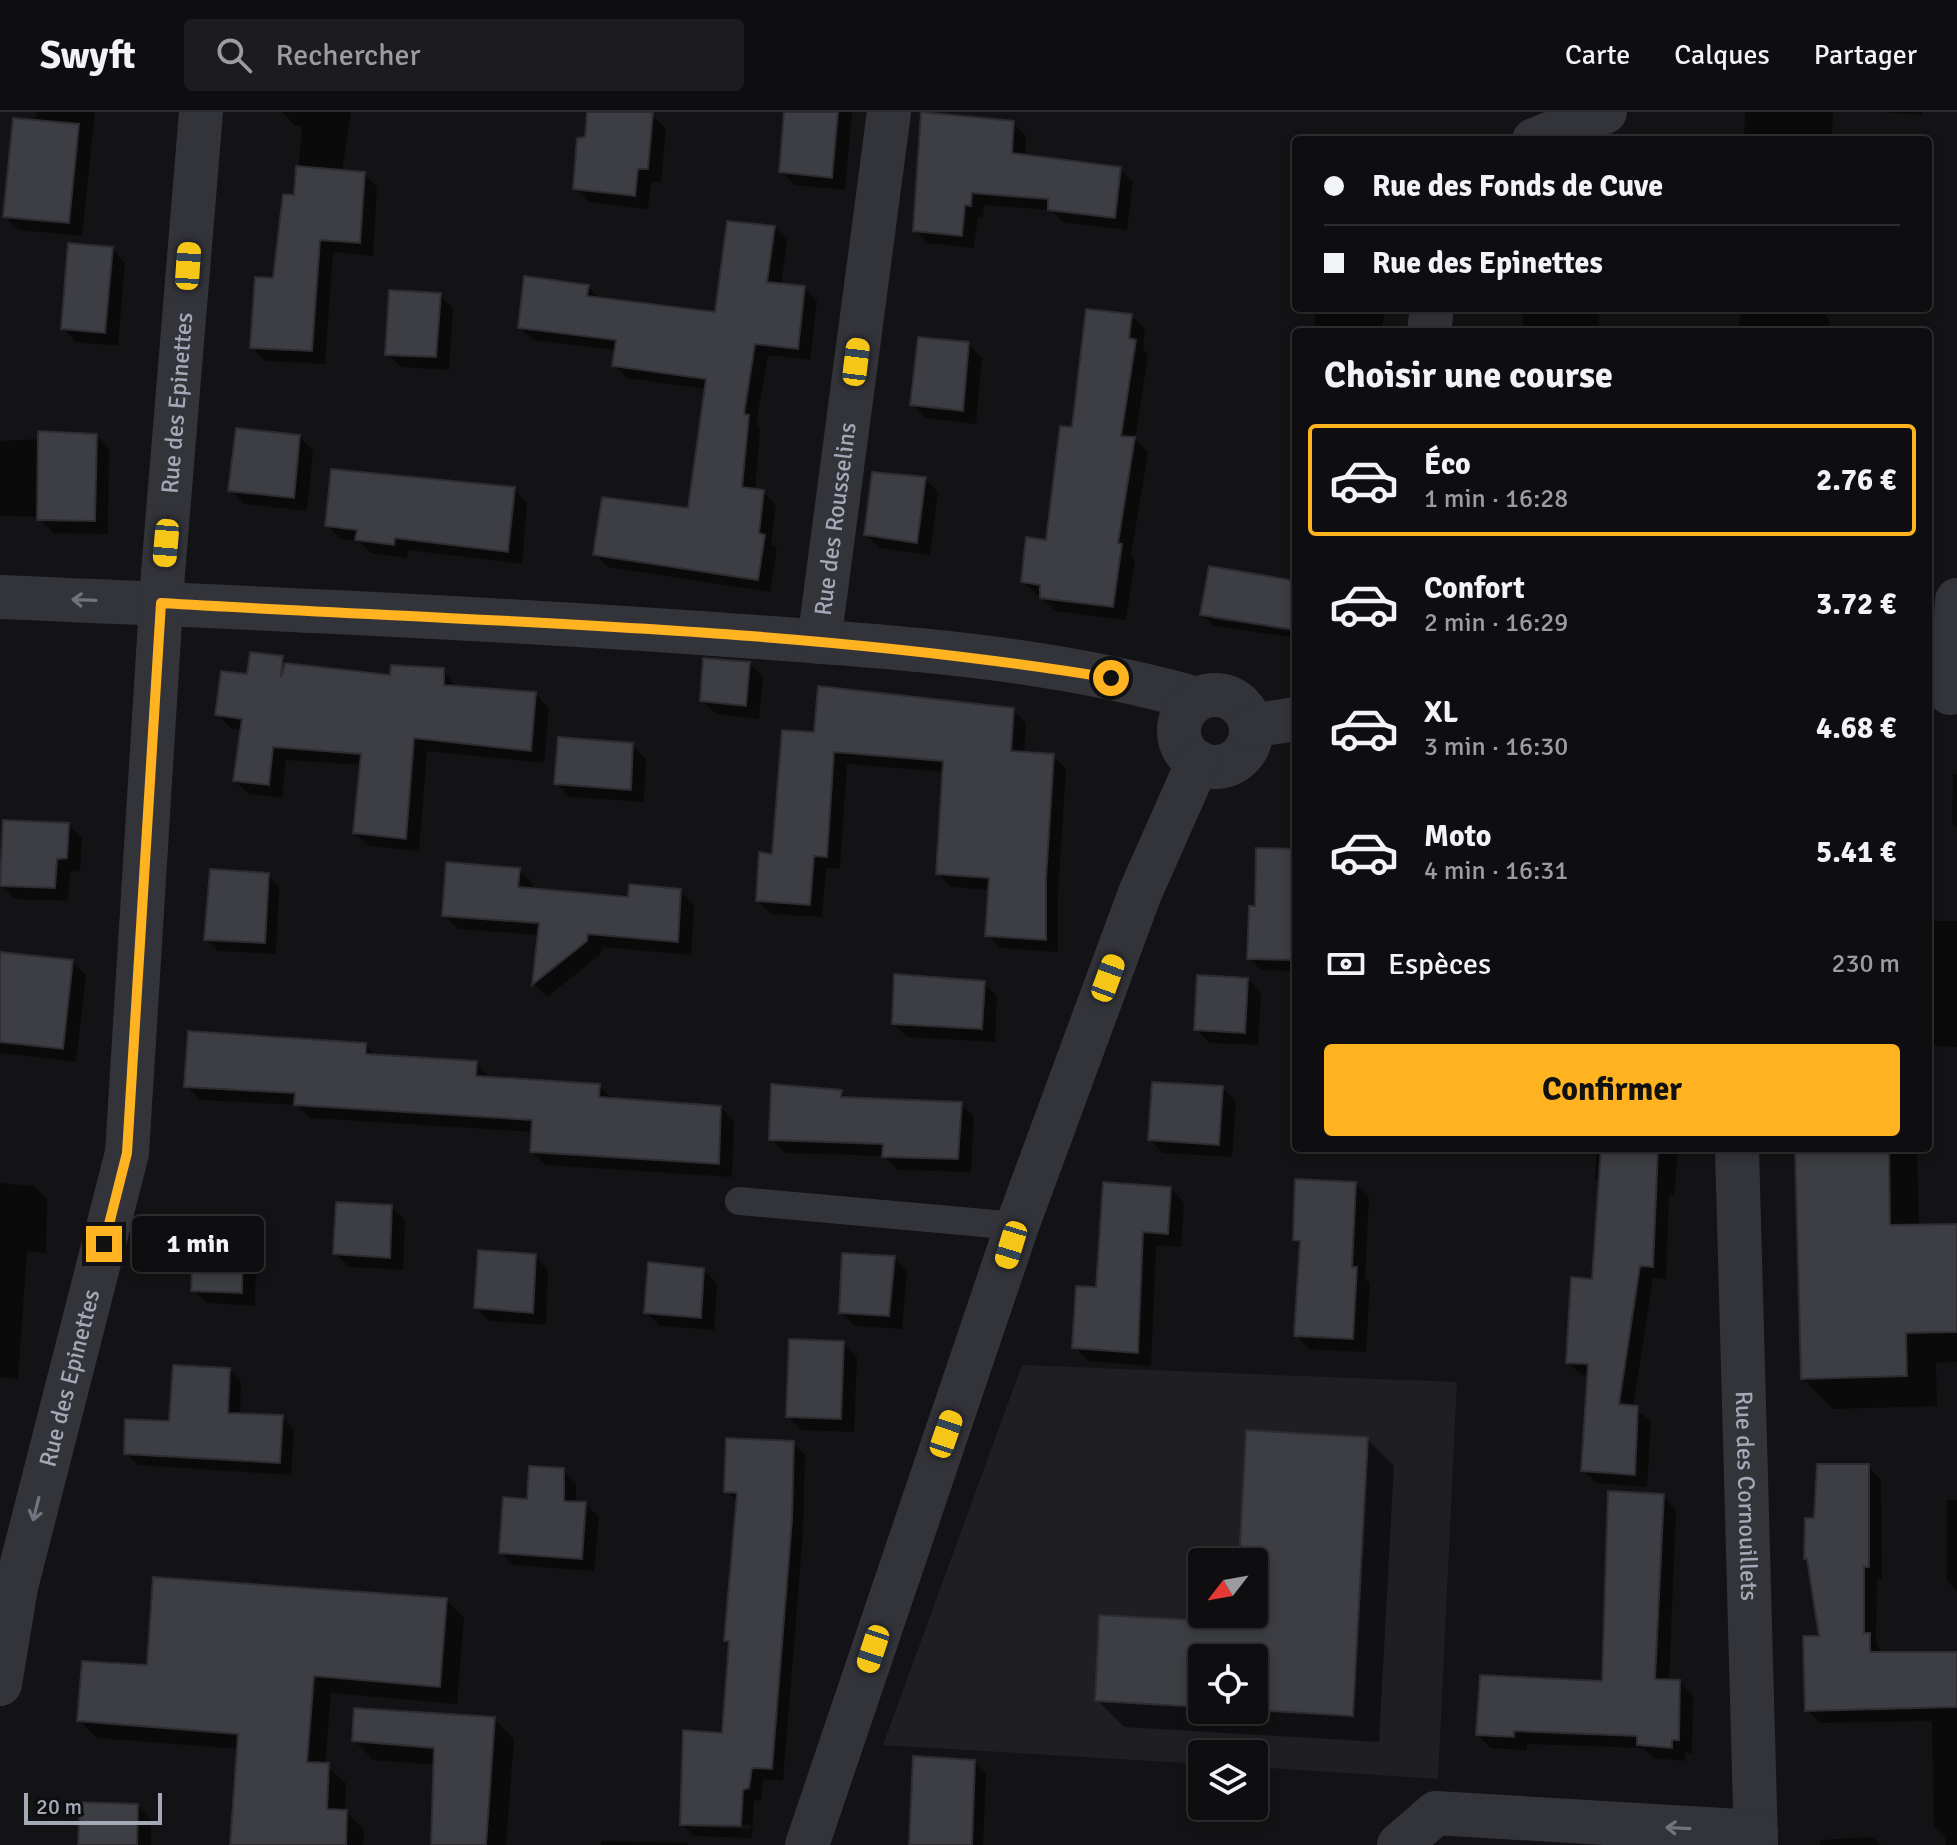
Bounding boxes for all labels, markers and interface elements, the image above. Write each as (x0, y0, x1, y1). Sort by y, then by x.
search box (184, 19, 744, 91)
text: Swyft (40, 32, 136, 79)
icon: search (212, 33, 256, 77)
text: Rechercher (276, 37, 421, 74)
text: Carte (1565, 38, 1630, 72)
text: Calques (1674, 38, 1770, 72)
text: Partager (1814, 38, 1917, 72)
text: Rue des Fonds de Cuve (1372, 168, 1663, 205)
car (174, 241, 202, 291)
text: Rue des Epinettes (1372, 245, 1603, 282)
street label: Rue des Epinettes (155, 311, 199, 495)
car (841, 337, 871, 387)
text: Choisir une course (1324, 353, 1613, 398)
street label: Rue des Rousselins (808, 421, 863, 618)
icon: car (1328, 444, 1400, 516)
text: Éco (1424, 446, 1471, 483)
text: 2.76 € (1816, 462, 1896, 499)
text: 1 min · 16:28 (1424, 483, 1568, 515)
car (152, 518, 180, 568)
icon: car (1328, 568, 1400, 640)
text: Confort (1424, 570, 1525, 607)
text: 3.72 € (1816, 586, 1896, 623)
one-way arrow (71, 593, 97, 608)
text: 2 min · 16:29 (1424, 607, 1568, 639)
route start (1093, 660, 1129, 696)
icon: car (1328, 692, 1400, 764)
text: XL (1424, 694, 1458, 731)
text: 4.68 € (1816, 710, 1896, 747)
text: 3 min · 16:30 (1424, 731, 1568, 763)
icon: car (1328, 816, 1400, 888)
text: Moto (1424, 818, 1491, 855)
text: 5.41 € (1816, 834, 1896, 871)
text: 4 min · 16:31 (1424, 855, 1568, 887)
icon: cash (1324, 942, 1368, 986)
text: Espèces (1388, 946, 1491, 983)
text: 230 m (1831, 948, 1900, 980)
car (1089, 951, 1127, 1005)
button: Confirmer (1324, 1044, 1900, 1136)
callout: 1 min (132, 1216, 264, 1272)
car (993, 1219, 1029, 1271)
route end (86, 1226, 122, 1262)
text: 1 min (167, 1228, 229, 1260)
street label: Rue des Epinettes (32, 1286, 107, 1470)
street label: Rue des Cornouillets (1729, 1390, 1764, 1601)
car (927, 1407, 965, 1461)
one-way arrow (27, 1495, 42, 1521)
north arrow (1188, 1548, 1268, 1628)
map controls (1188, 1548, 1268, 1820)
car (854, 1622, 892, 1676)
button: locate (1188, 1644, 1268, 1724)
button: layers (1188, 1740, 1268, 1820)
scale bar (24, 1789, 162, 1825)
text: 20 m (36, 1793, 82, 1820)
one-way arrow (1665, 1820, 1692, 1835)

